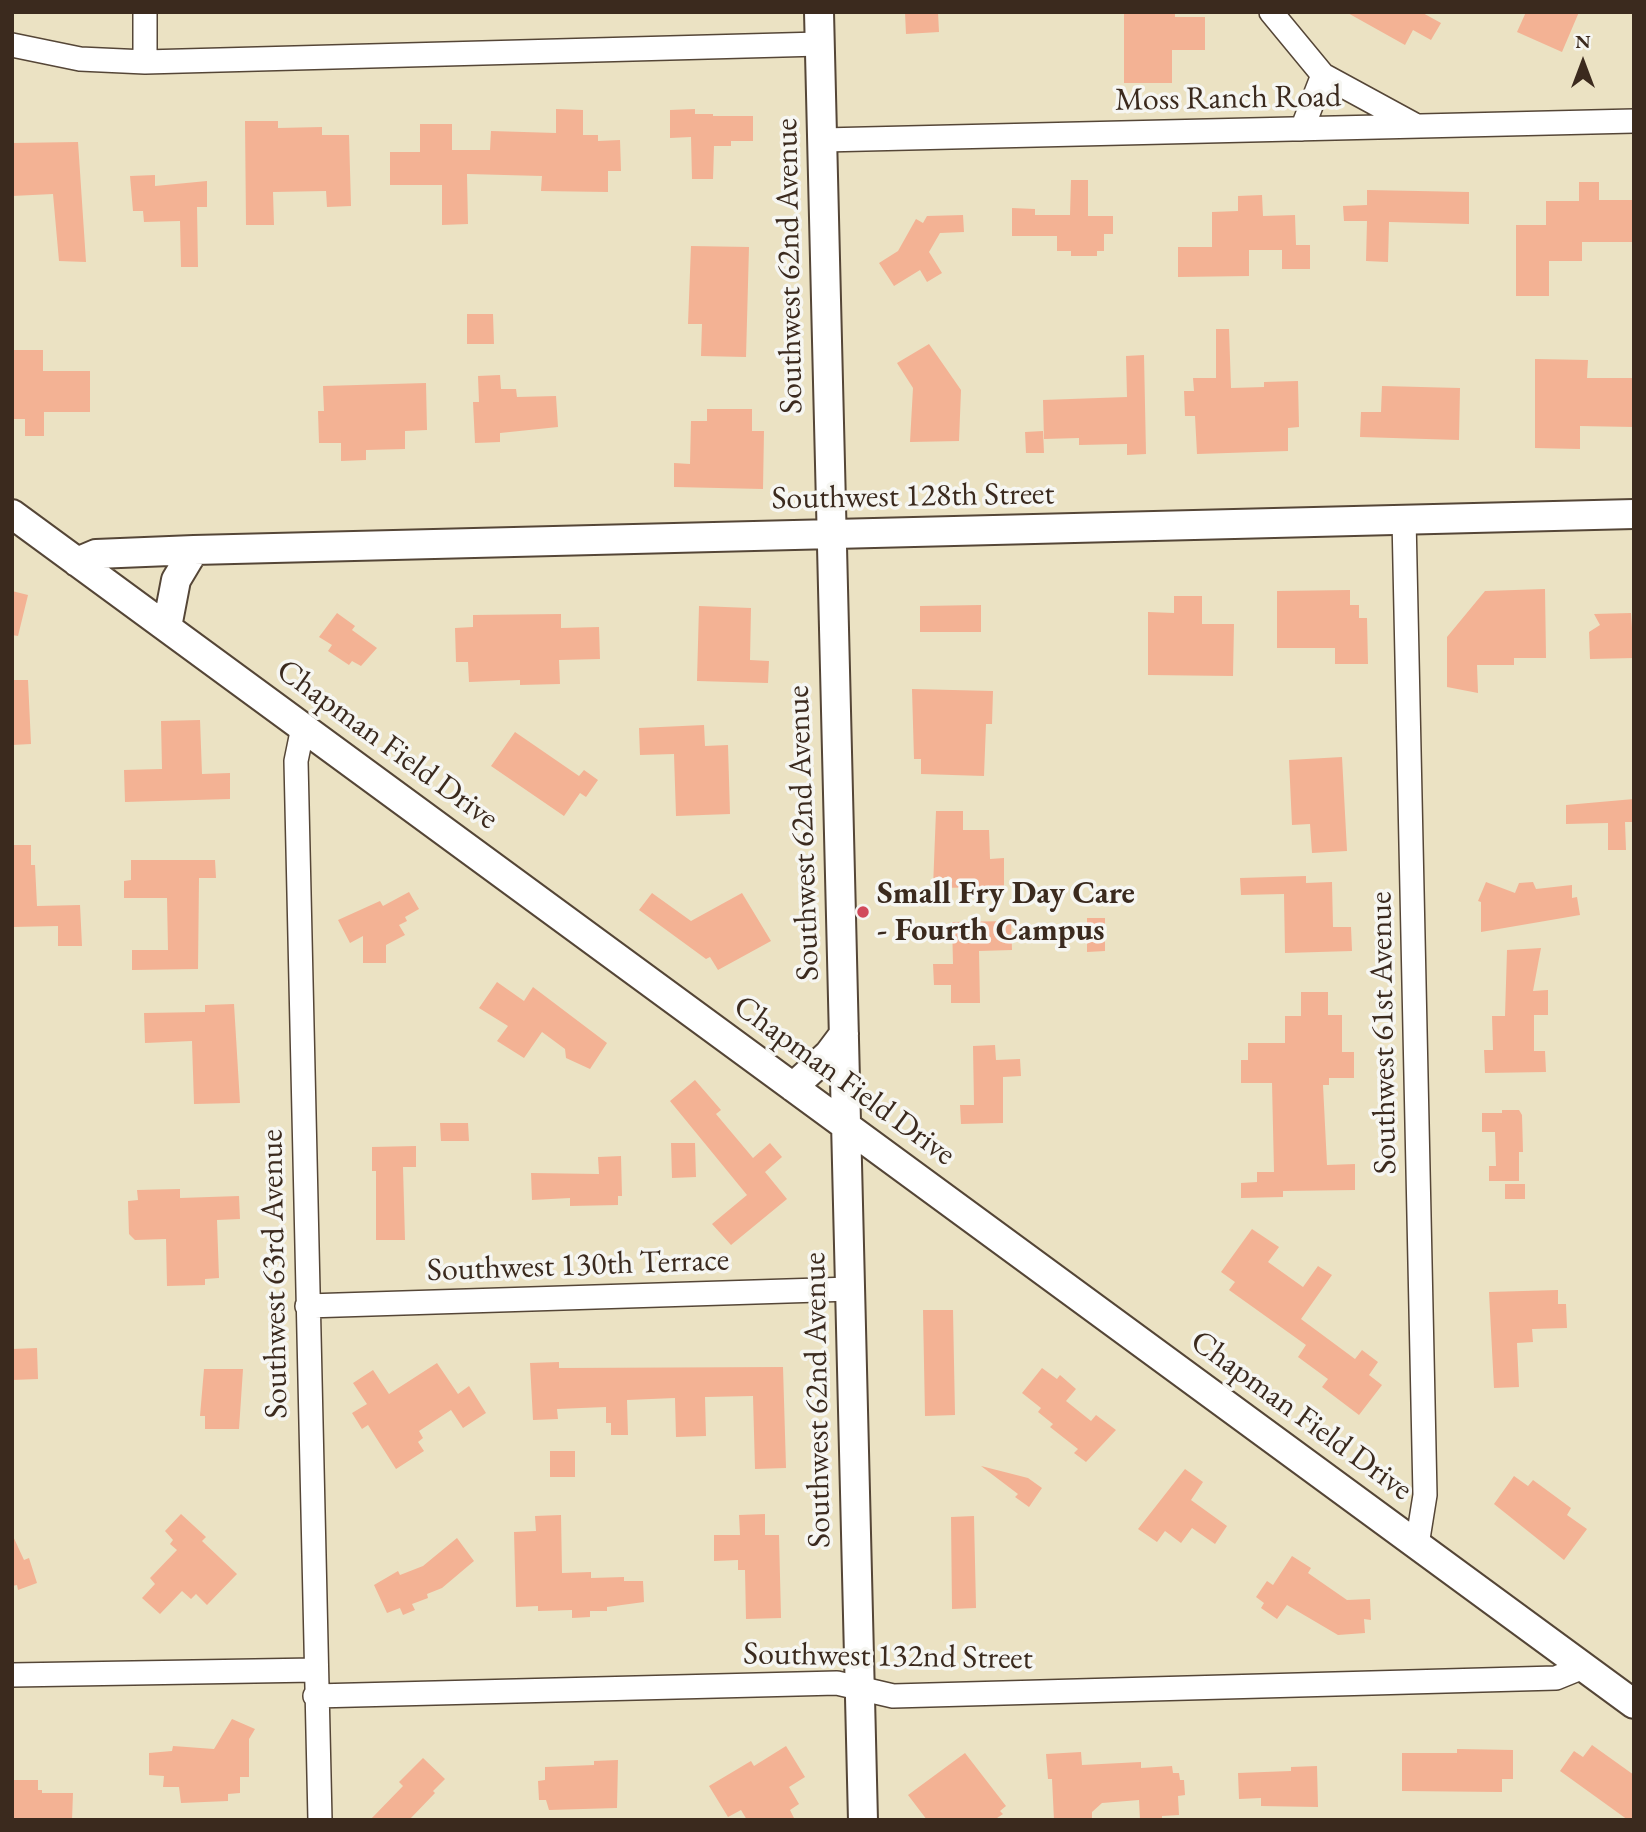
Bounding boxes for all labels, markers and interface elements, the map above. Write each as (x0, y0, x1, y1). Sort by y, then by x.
north arrow (1548, 28, 1618, 98)
text: N (1575, 29, 1591, 54)
street label: Moss Ranch Road (1114, 78, 1342, 120)
street label: Southwest 62nd Avenue (768, 118, 812, 414)
street label: Southwest 128th Street (771, 475, 1055, 519)
street label: Chapman Field Drive (269, 652, 505, 838)
street label: Southwest 62nd Avenue (780, 685, 828, 981)
place label: Small Fry Day Care - Fourth Campus (877, 875, 1135, 950)
street label: Southwest 61st Avenue (1362, 891, 1406, 1175)
marker: Small Fry Day Care - Fourth Campus (855, 904, 871, 920)
street label: Chapman Field Drive (726, 988, 962, 1174)
street label: Southwest 63rd Avenue (253, 1129, 297, 1419)
street label: Southwest 130th Terrace (426, 1242, 730, 1290)
street label: Southwest 62nd Avenue (796, 1252, 840, 1548)
street label: Chapman Field Drive (1183, 1323, 1419, 1509)
street label: Southwest 132nd Street (743, 1635, 1033, 1679)

